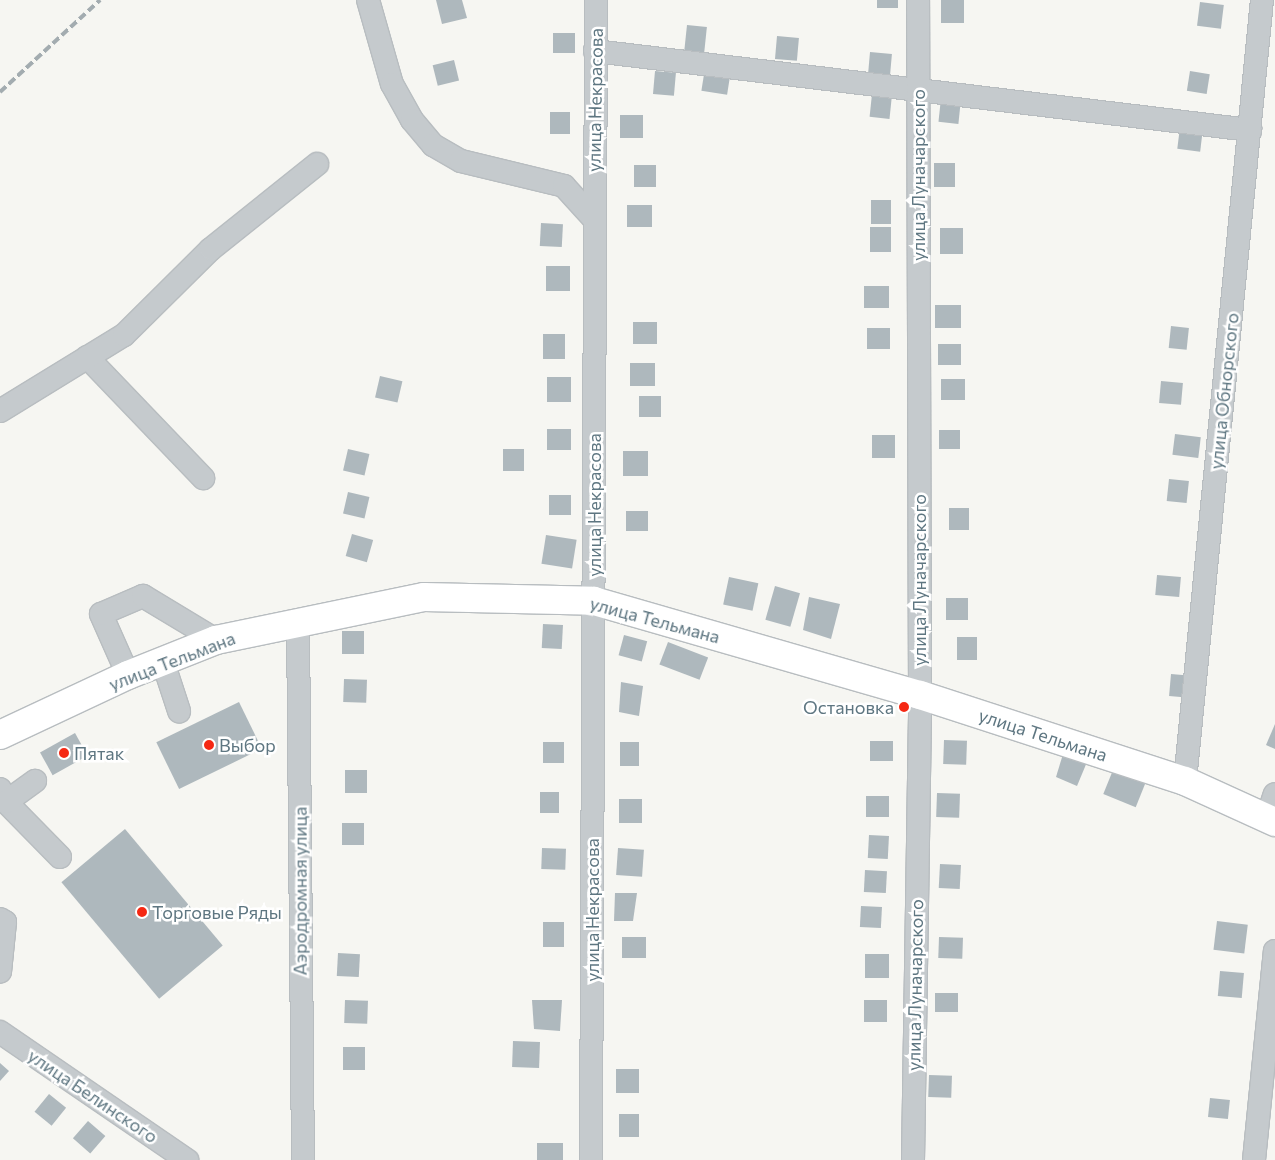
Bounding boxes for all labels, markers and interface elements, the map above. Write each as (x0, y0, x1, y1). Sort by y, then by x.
street label: улица Некрасова (583, 28, 607, 172)
street label: улица Луначарского (907, 89, 929, 261)
street label: улица Обнорского (1205, 312, 1243, 470)
street label: улица Некрасова (583, 433, 605, 577)
street label: улица Луначарского (908, 494, 930, 666)
street label: улица Тельмана (588, 592, 722, 648)
street label: улица Тельмана (106, 627, 238, 695)
place label: Остановка (803, 696, 894, 718)
marker: Остановка (898, 701, 910, 713)
street label: улица Тельмана (976, 704, 1110, 766)
place label: Выбор (219, 734, 276, 756)
marker: Выбор (203, 739, 215, 751)
place label: Пятак (74, 742, 124, 764)
marker: Пятак (58, 747, 70, 759)
street label: Аэродромная улица (289, 807, 311, 975)
street label: улица Некрасова (581, 838, 603, 982)
street label: улица Луначарского (903, 899, 927, 1071)
place label: Торговые Ряды (152, 901, 282, 923)
marker: Торговые Ряды (136, 906, 148, 918)
street label: улица Белинского (24, 1045, 162, 1147)

